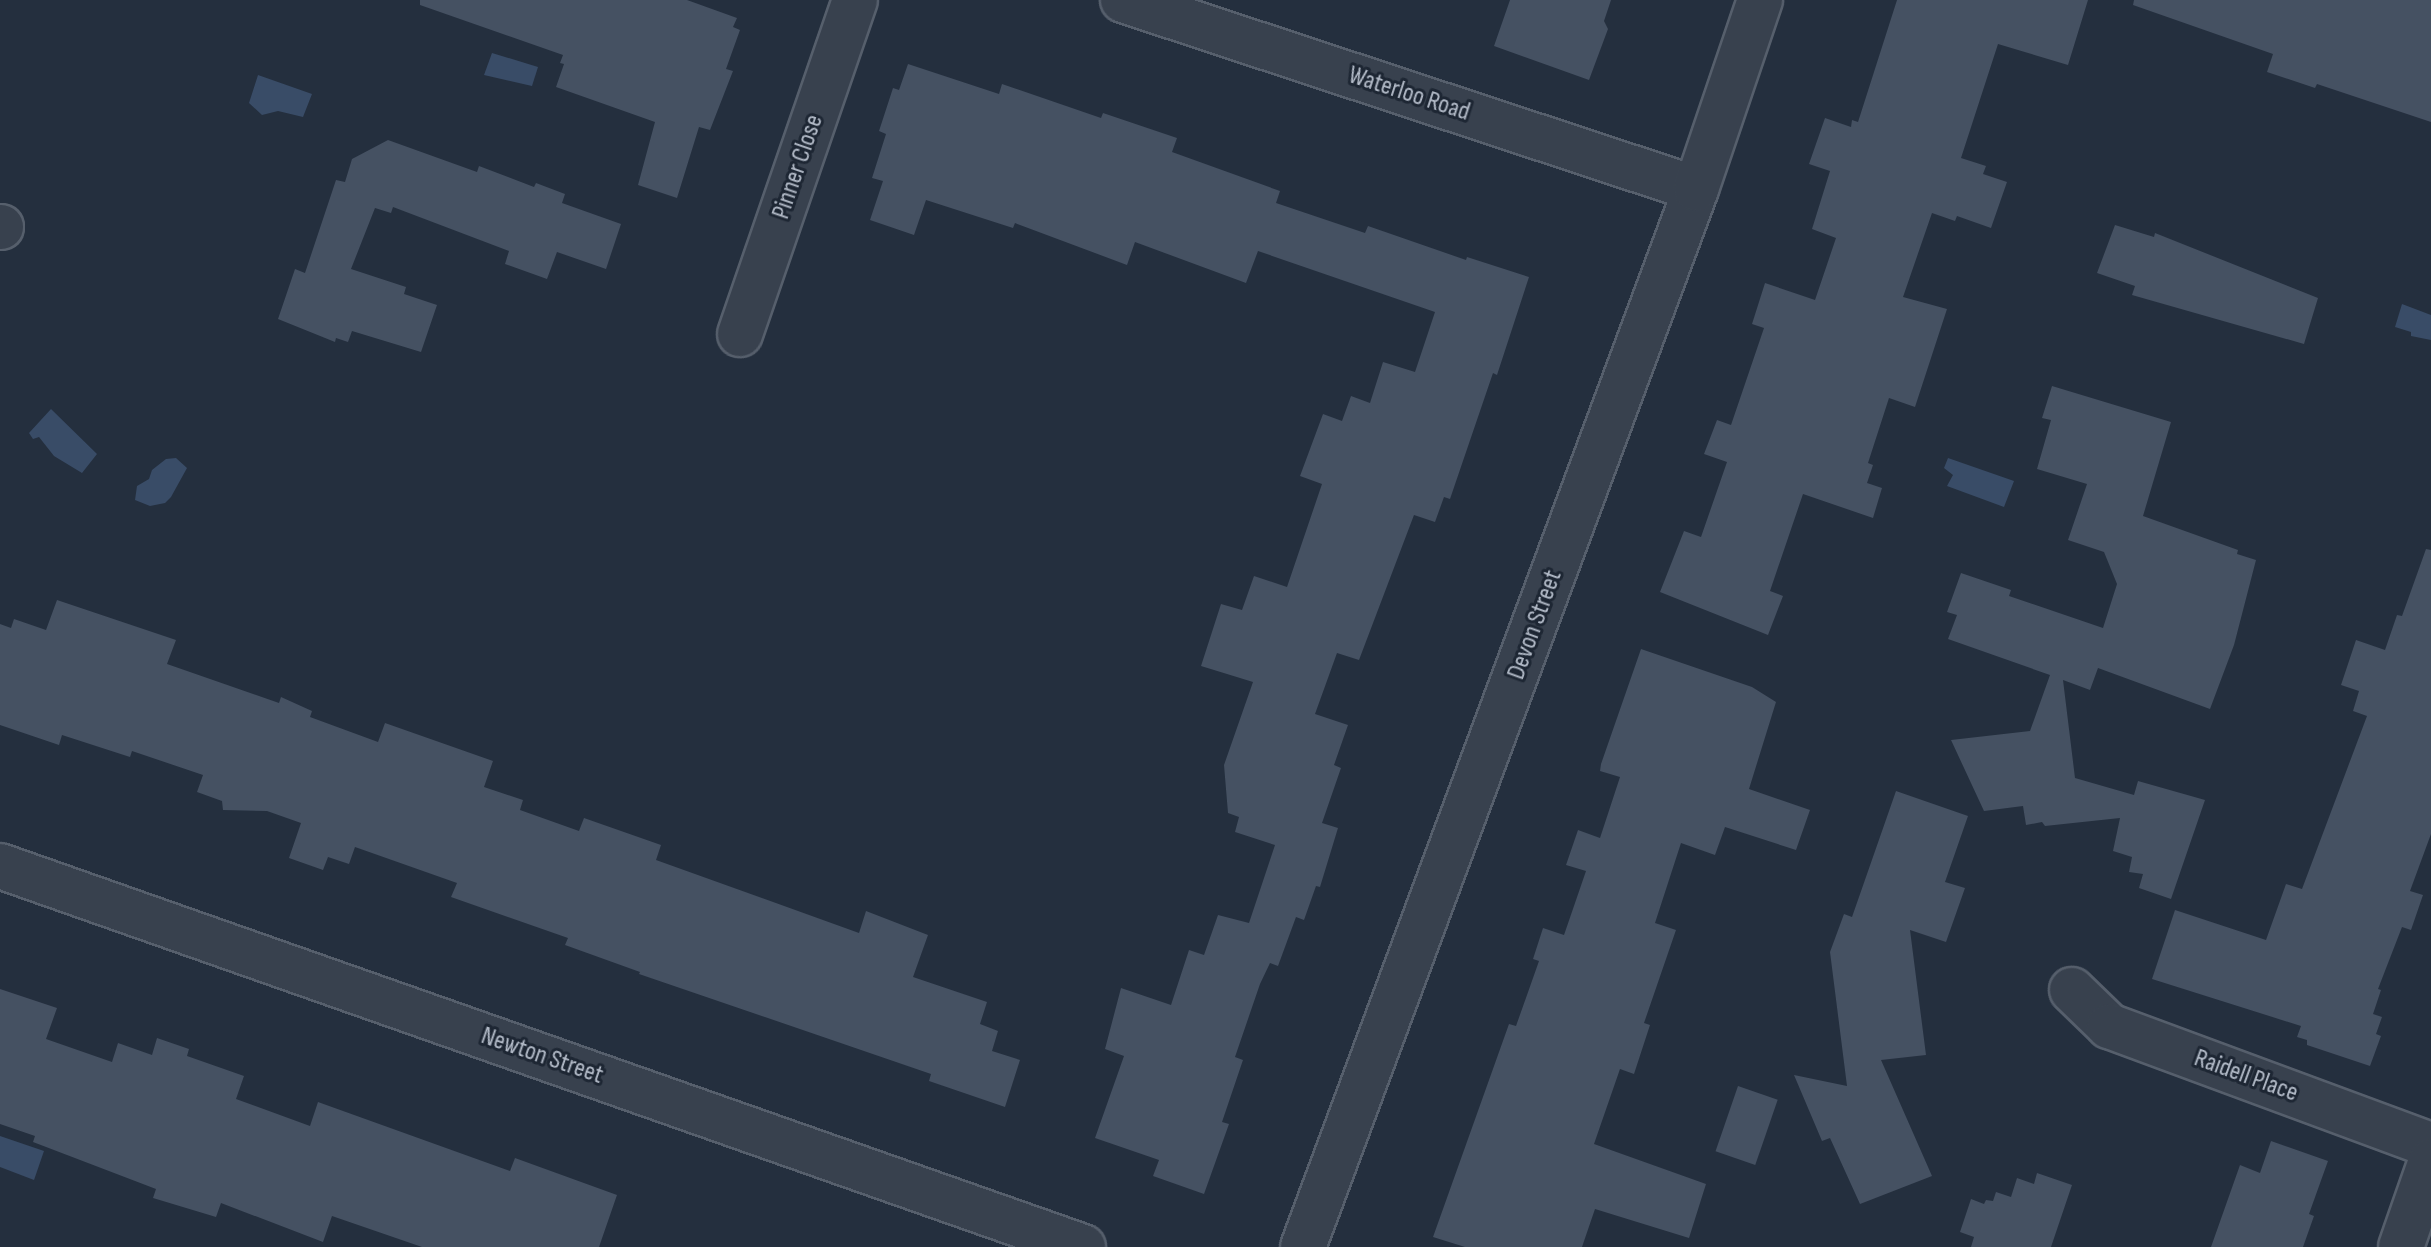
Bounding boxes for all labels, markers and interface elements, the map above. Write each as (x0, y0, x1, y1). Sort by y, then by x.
street label: Waterloo Road (1344, 60, 1474, 128)
street label: Pinner Close (766, 111, 830, 223)
street label: Devon Street (1501, 566, 1569, 684)
street label: Newton Street (477, 1021, 607, 1091)
street label: Raidell Place (2190, 1043, 2302, 1109)

